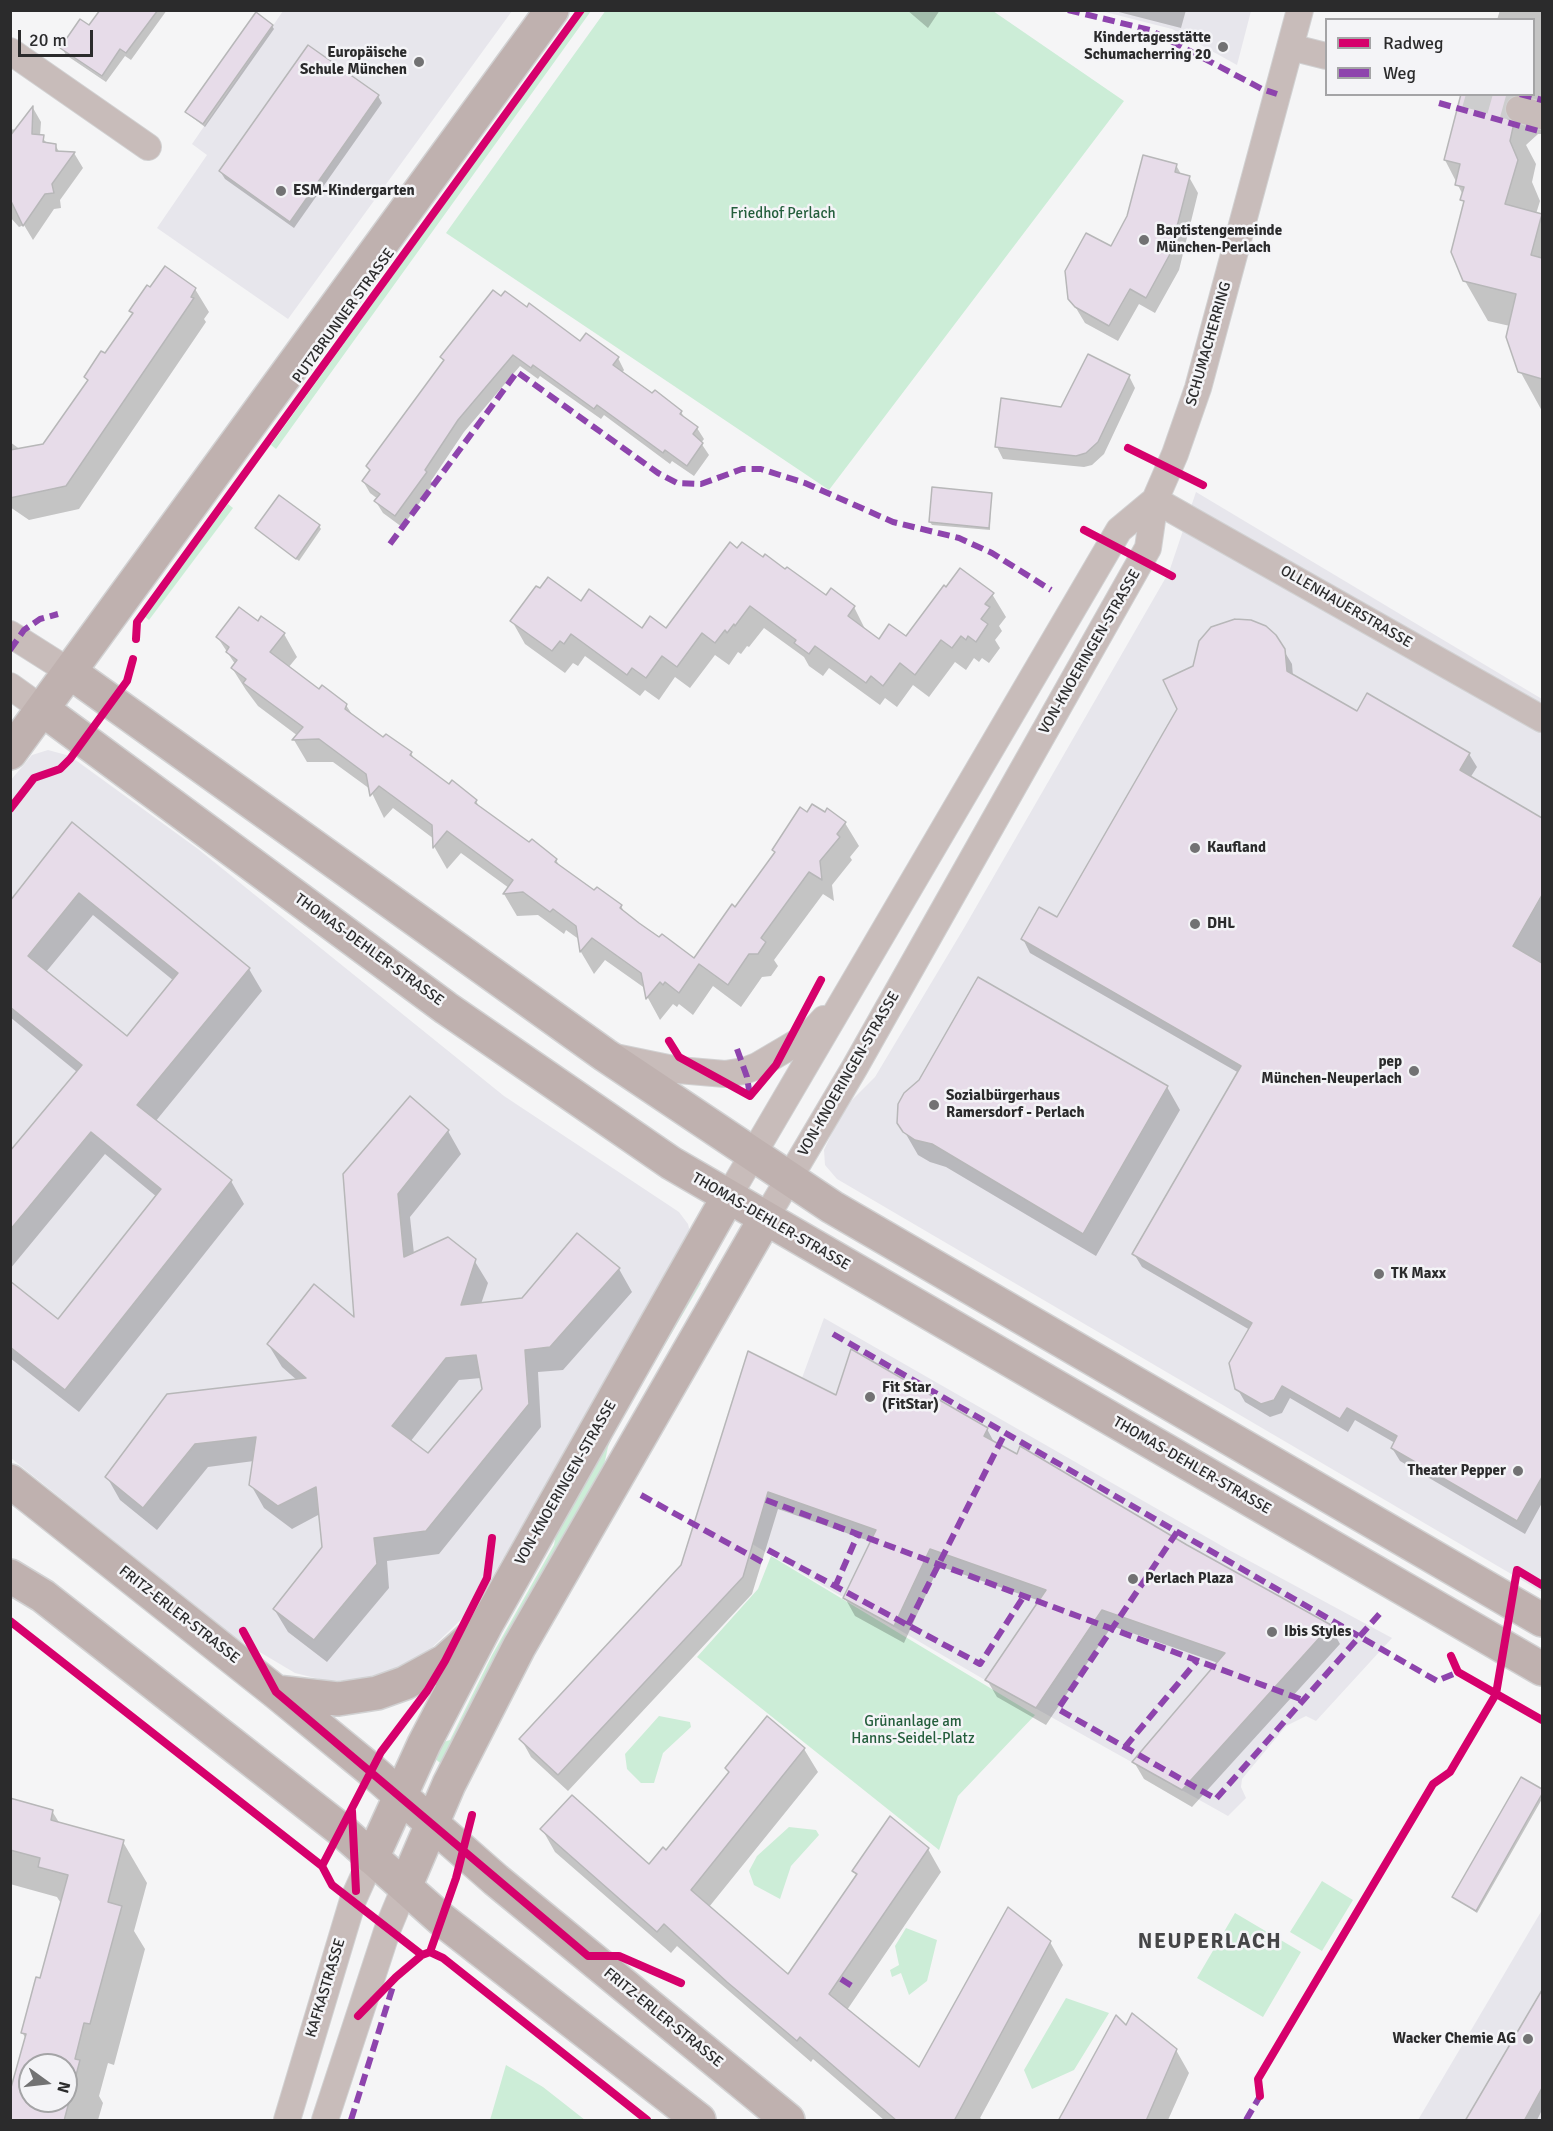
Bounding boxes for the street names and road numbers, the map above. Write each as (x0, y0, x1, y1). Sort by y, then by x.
street label: PUTZBRUNNER STRASSE (289, 245, 399, 387)
street label: SCHUMACHERRING (1183, 280, 1235, 408)
street label: OLLENHAUERSTRASSE (1277, 562, 1415, 652)
street label: VON-KNOERINGEN-STRASSE (1035, 566, 1145, 738)
street label: THOMAS-DEHLER-STRASSE (291, 890, 447, 1010)
street label: VON-KNOERINGEN-STRASSE (794, 988, 904, 1160)
street label: THOMAS-DEHLER-STRASSE (689, 1169, 853, 1275)
street label: VON-KNOERINGEN-STRASSE (511, 1397, 621, 1569)
street label: THOMAS-DEHLER-STRASSE (1110, 1413, 1274, 1519)
street label: FRITZ-ERLER-STRASSE (115, 1562, 243, 1668)
street label: KAFKASTRASSE (302, 1936, 350, 2040)
street label: FRITZ-ERLER-STRASSE (600, 1964, 726, 2072)

